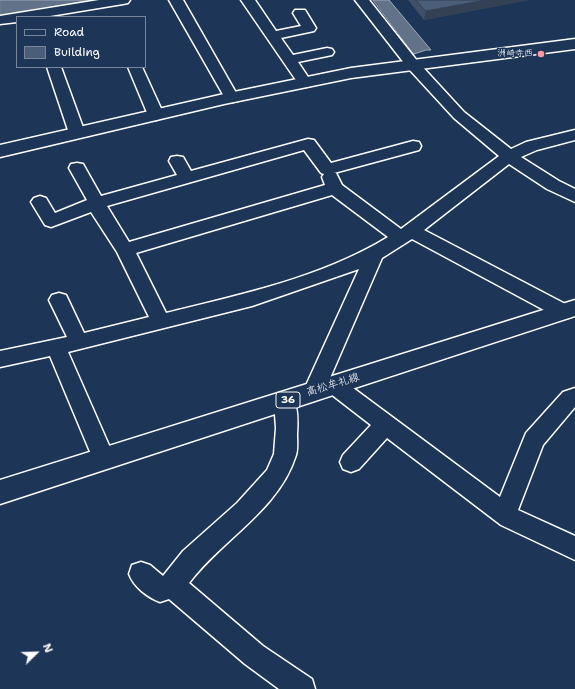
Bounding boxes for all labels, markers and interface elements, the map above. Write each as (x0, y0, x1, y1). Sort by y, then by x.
legend (16, 16, 146, 68)
text: Road (54, 24, 84, 40)
text: Building (54, 44, 100, 60)
place label: 洲崎寺西 (497, 49, 533, 59)
marker: 洲崎寺西 (536, 49, 546, 59)
street label: 高松牟礼線 (305, 371, 361, 399)
road number: 36 (276, 392, 300, 408)
north arrow (16, 633, 56, 673)
text: N (39, 641, 56, 655)

